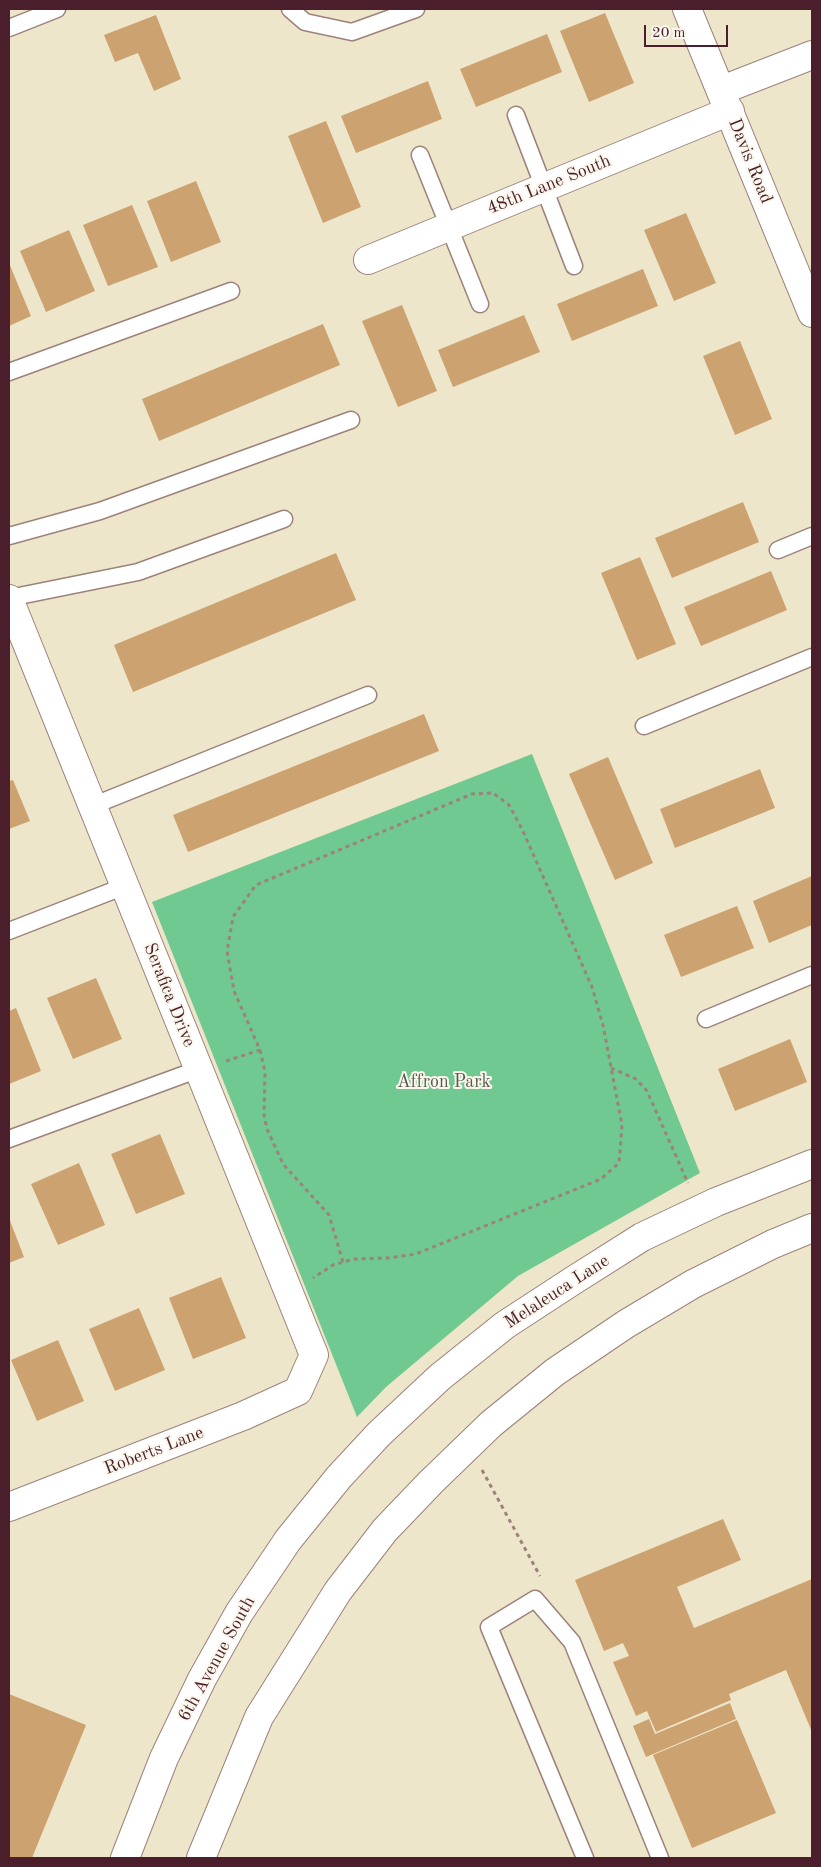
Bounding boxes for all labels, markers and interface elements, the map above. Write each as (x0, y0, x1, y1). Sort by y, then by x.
scale bar (646, 15, 730, 47)
text: 20 m (652, 26, 686, 41)
street label: Davis Road (723, 115, 777, 207)
street label: 48th Lane South (484, 150, 614, 220)
street label: Serafica Drive (138, 940, 200, 1050)
park label: Affron Park (397, 1071, 491, 1093)
street label: Melaleuca Lane (501, 1250, 613, 1334)
street label: Roberts Lane (101, 1422, 207, 1480)
street label: 6th Avenue South (174, 1593, 260, 1725)

